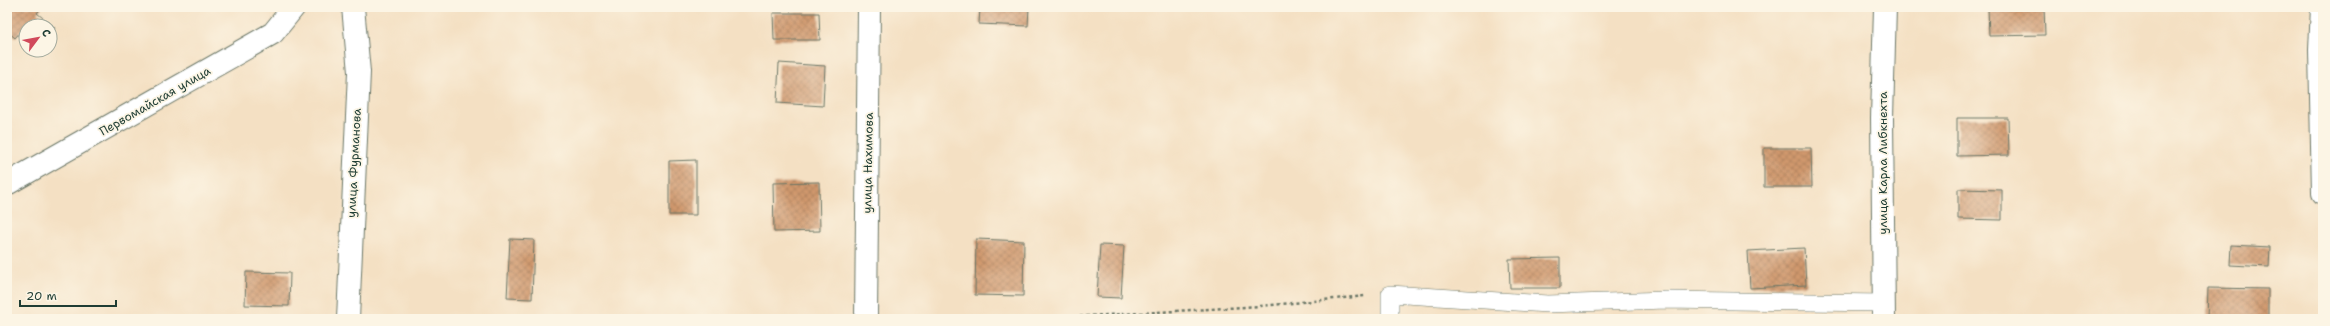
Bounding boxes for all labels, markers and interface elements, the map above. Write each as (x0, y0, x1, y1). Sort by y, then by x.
north arrow (18, 18, 58, 58)
text: С (38, 26, 54, 40)
street label: Первомайская улица (96, 62, 214, 139)
street label: улица Карла Либкнехта (1875, 91, 1891, 234)
street label: улица Фурманова (343, 107, 365, 218)
street label: улица Нахимова (859, 112, 877, 214)
scale bar (20, 282, 116, 308)
text: 20 m (26, 288, 57, 304)

